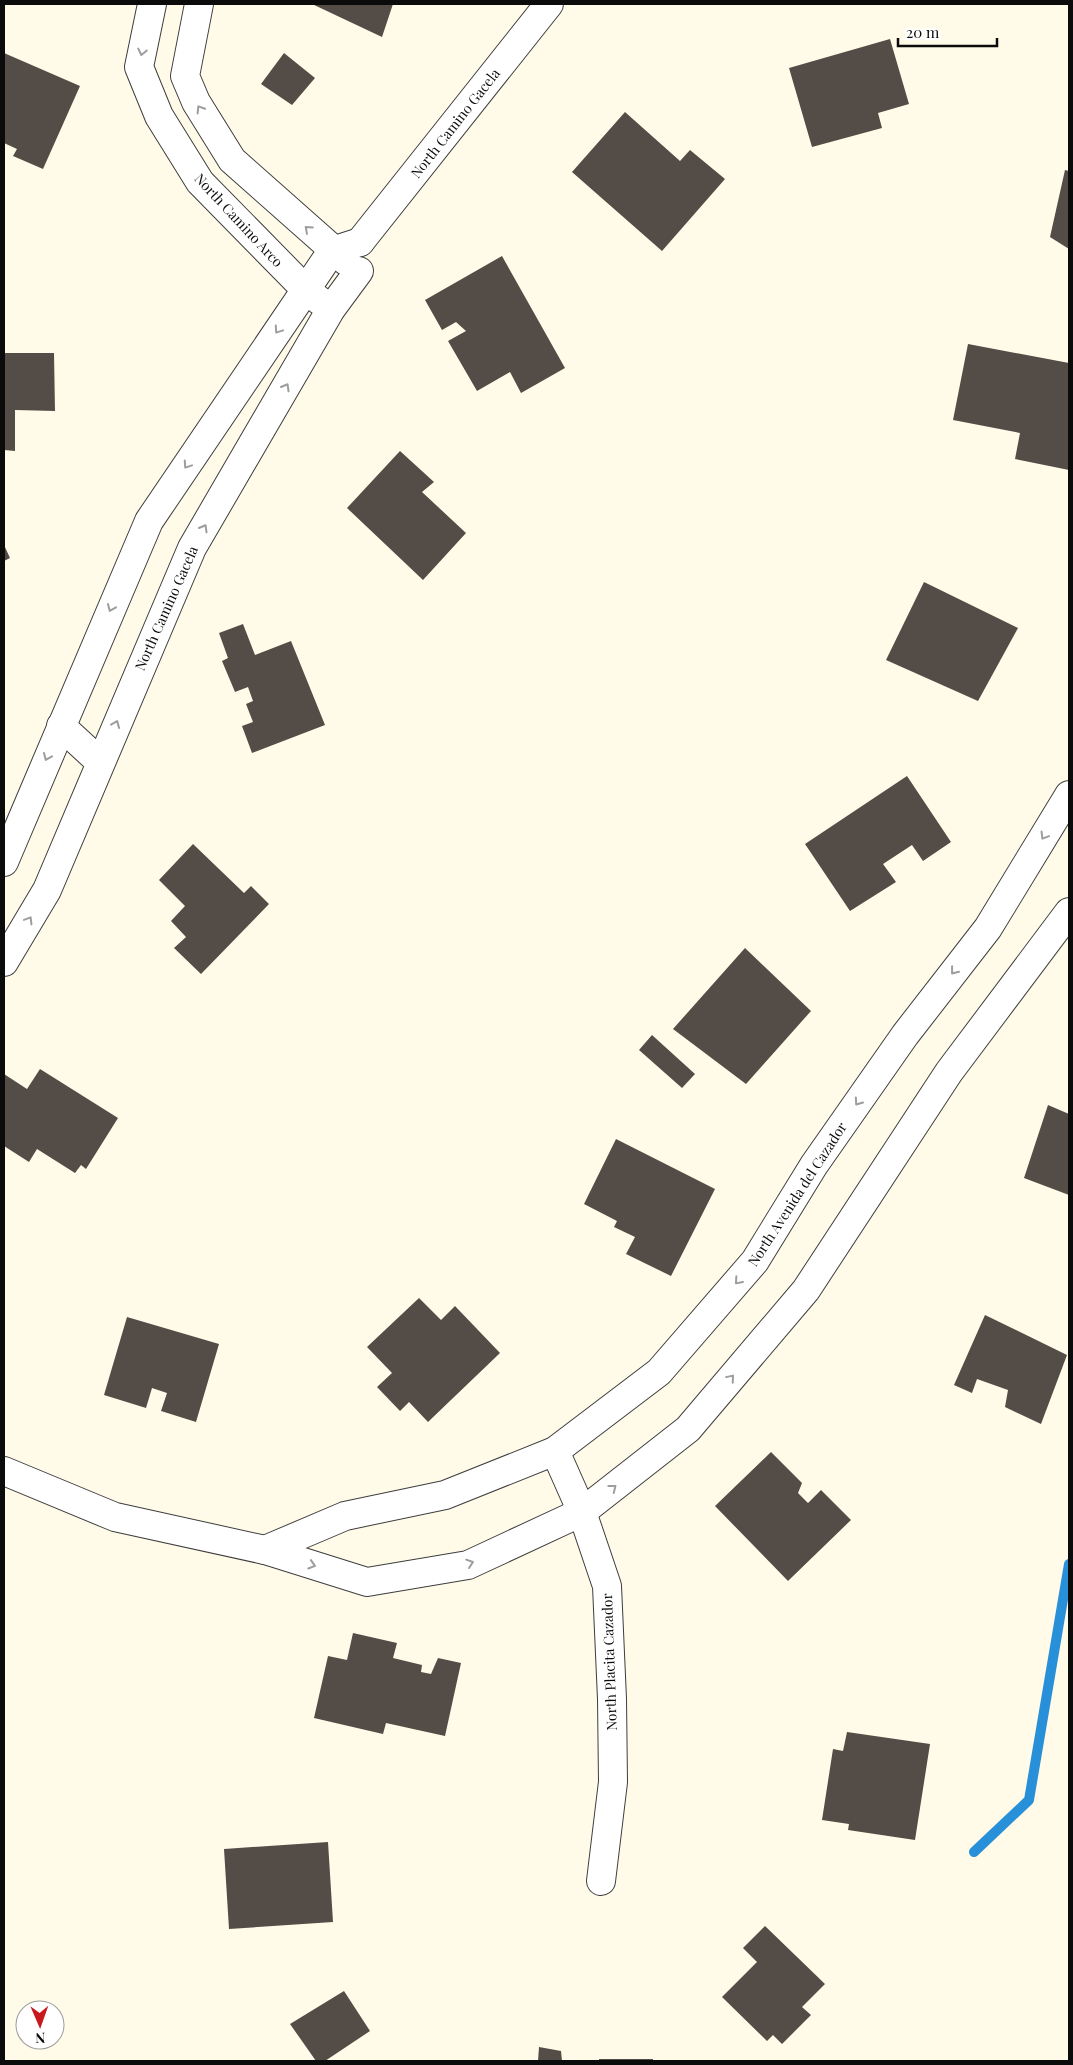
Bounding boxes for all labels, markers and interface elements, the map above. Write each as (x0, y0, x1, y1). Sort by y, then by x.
scale bar (898, 15, 997, 47)
text: 20 m (906, 22, 940, 42)
one-way arrow (137, 47, 148, 56)
street label: North Camino Gacela (406, 64, 504, 182)
one-way arrow (197, 106, 207, 115)
street label: North Camino Arco (191, 169, 288, 271)
one-way arrow (304, 226, 313, 235)
one-way arrow (275, 324, 284, 334)
one-way arrow (280, 384, 290, 393)
one-way arrow (184, 459, 193, 468)
one-way arrow (198, 524, 208, 533)
street label: North Camino Gacela (130, 543, 202, 673)
one-way arrow (107, 603, 118, 612)
one-way arrow (110, 720, 121, 729)
one-way arrow (43, 752, 54, 761)
one-way arrow (1040, 831, 1050, 840)
one-way arrow (22, 916, 32, 925)
one-way arrow (951, 965, 960, 975)
one-way arrow (855, 1096, 864, 1106)
street label: North Avenida del Cazador (743, 1118, 851, 1270)
one-way arrow (735, 1275, 744, 1284)
one-way arrow (726, 1374, 735, 1383)
one-way arrow (607, 1485, 616, 1493)
one-way arrow (307, 1559, 316, 1569)
one-way arrow (465, 1559, 474, 1569)
street label: North Placita Cazador (597, 1592, 621, 1731)
north arrow (15, 2000, 65, 2050)
text: N (35, 2029, 46, 2048)

